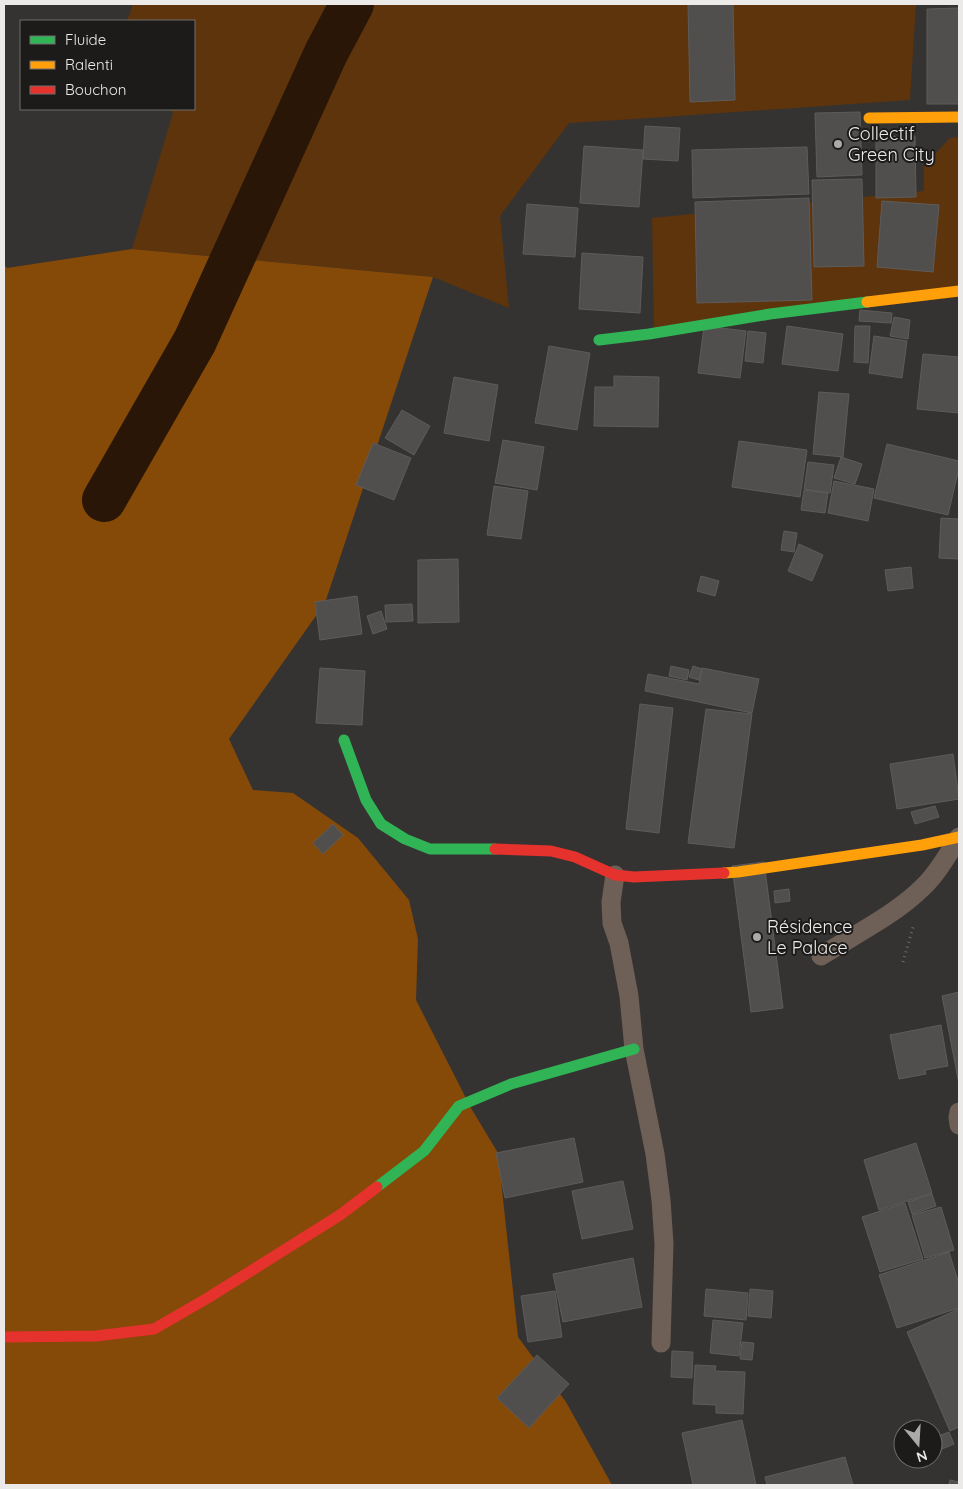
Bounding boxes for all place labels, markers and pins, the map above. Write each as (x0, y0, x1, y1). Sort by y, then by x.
place label: Collectif Green City (848, 122, 935, 166)
marker: Collectif Green City (832, 138, 844, 150)
place label: Résidence Le Palace (767, 915, 852, 959)
marker: Résidence Le Palace (751, 931, 763, 943)

